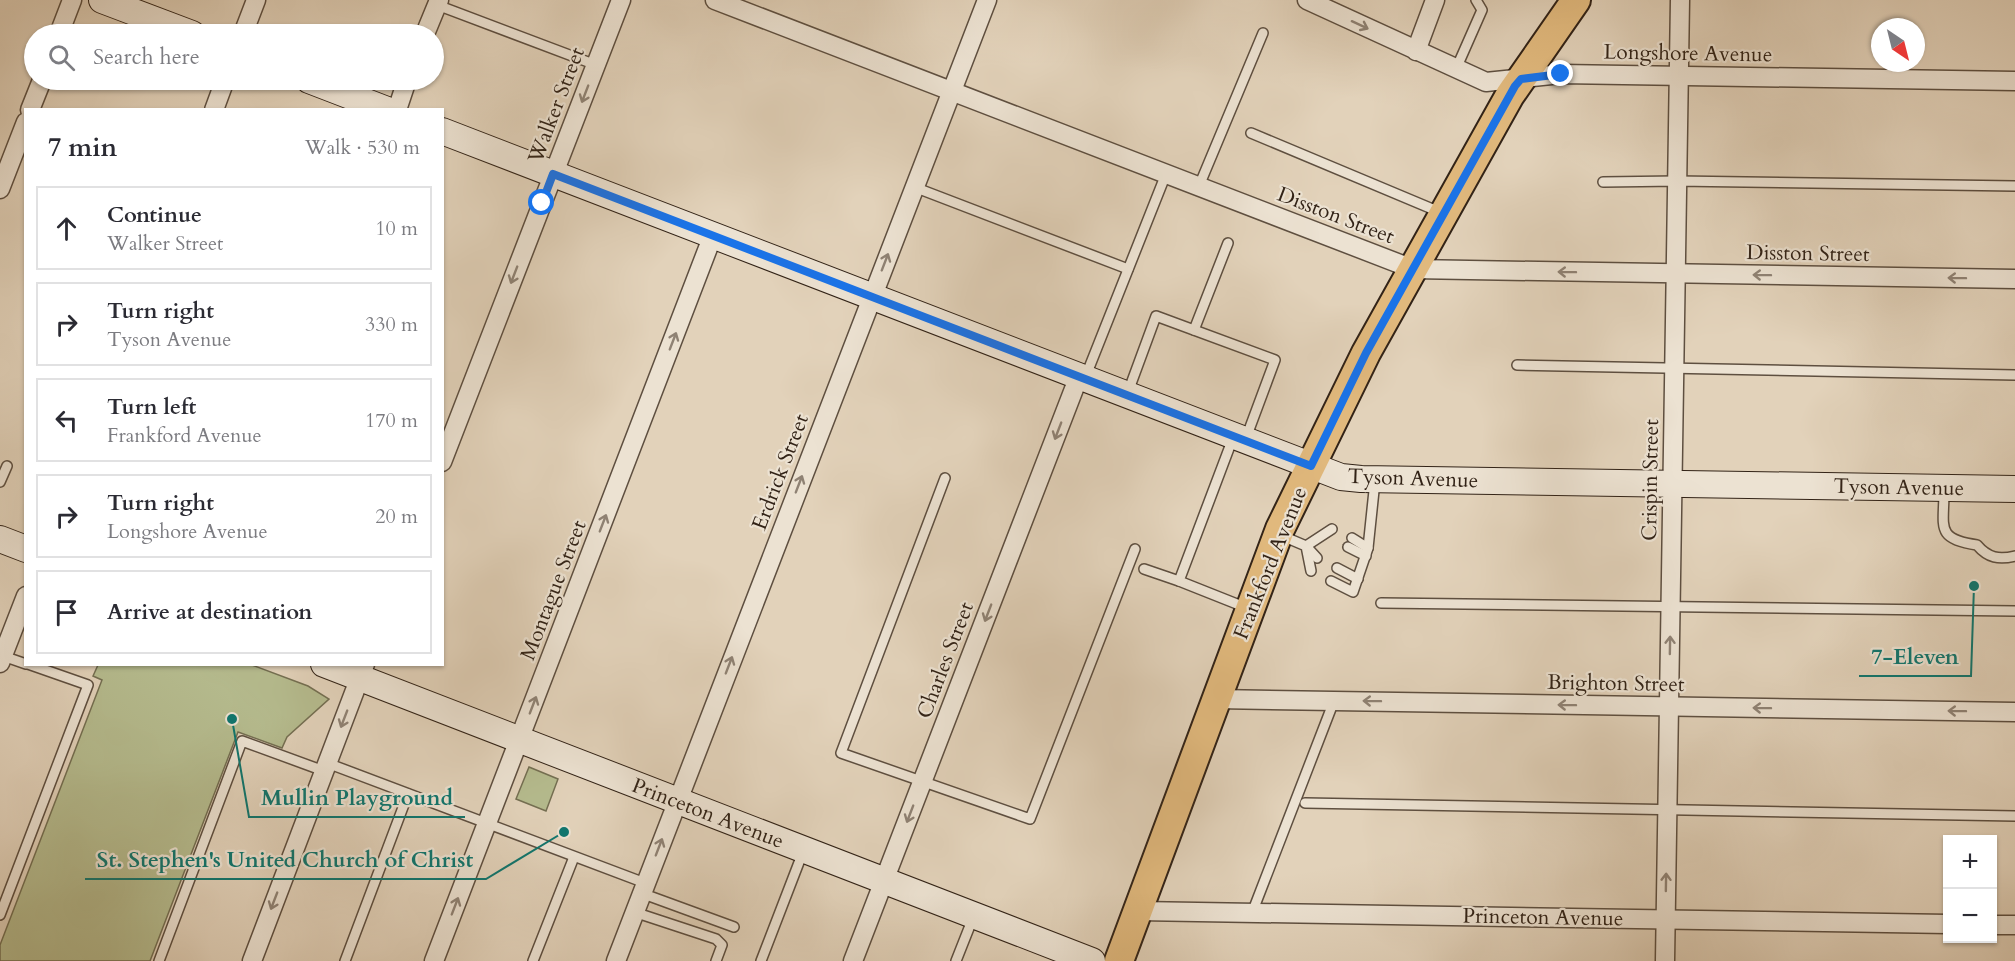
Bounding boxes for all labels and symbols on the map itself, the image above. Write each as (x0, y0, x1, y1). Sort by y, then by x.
north arrow (1871, 18, 1925, 72)
one-way arrow (1350, 19, 1368, 31)
street label: Longshore Avenue (1603, 38, 1773, 69)
street label: Walker Street (521, 43, 592, 168)
route end (1547, 60, 1573, 86)
one-way arrow (579, 84, 590, 103)
street label: Disston Street (1273, 180, 1399, 251)
route start (528, 189, 554, 215)
street label: Disston Street (1746, 238, 1870, 269)
one-way arrow (880, 254, 891, 272)
one-way arrow (508, 266, 519, 284)
one-way arrow (1557, 266, 1577, 277)
one-way arrow (1752, 269, 1772, 281)
one-way arrow (1947, 272, 1967, 284)
one-way arrow (668, 332, 679, 350)
street label: Erdrick Street (745, 410, 816, 534)
street label: Crispin Street (1635, 418, 1666, 541)
one-way arrow (1052, 421, 1063, 440)
street label: Tyson Avenue (1347, 462, 1479, 495)
street label: Tyson Avenue (1833, 472, 1965, 503)
one-way arrow (795, 475, 806, 493)
street label: Frankford Avenue (1227, 483, 1314, 644)
one-way arrow (598, 514, 609, 533)
street label: Montague Street (513, 516, 594, 664)
street label: Charles Street (910, 598, 981, 723)
one-way arrow (981, 603, 992, 622)
one-way arrow (1664, 635, 1676, 655)
callout: 7-Eleven (1859, 636, 1971, 676)
text: 7-Eleven (1871, 642, 1959, 672)
one-way arrow (724, 657, 735, 675)
street label: Brighton Street (1547, 668, 1685, 699)
one-way arrow (528, 696, 539, 715)
one-way arrow (1362, 696, 1382, 707)
one-way arrow (1557, 699, 1577, 710)
one-way arrow (1752, 702, 1772, 714)
one-way arrow (1947, 706, 1967, 717)
one-way arrow (338, 709, 349, 728)
street label: Princeton Avenue (628, 771, 788, 856)
callout: Mullin Playground (249, 777, 465, 817)
text: Mullin Playground (261, 783, 454, 813)
one-way arrow (904, 804, 915, 823)
callout: St. Stephen's United Church of Christ (85, 839, 486, 879)
one-way arrow (654, 839, 665, 857)
text: St. Stephen's United Church of Christ (97, 845, 473, 875)
one-way arrow (1660, 872, 1672, 892)
one-way arrow (268, 891, 279, 910)
one-way arrow (451, 898, 462, 916)
street label: Princeton Avenue (1462, 902, 1624, 933)

